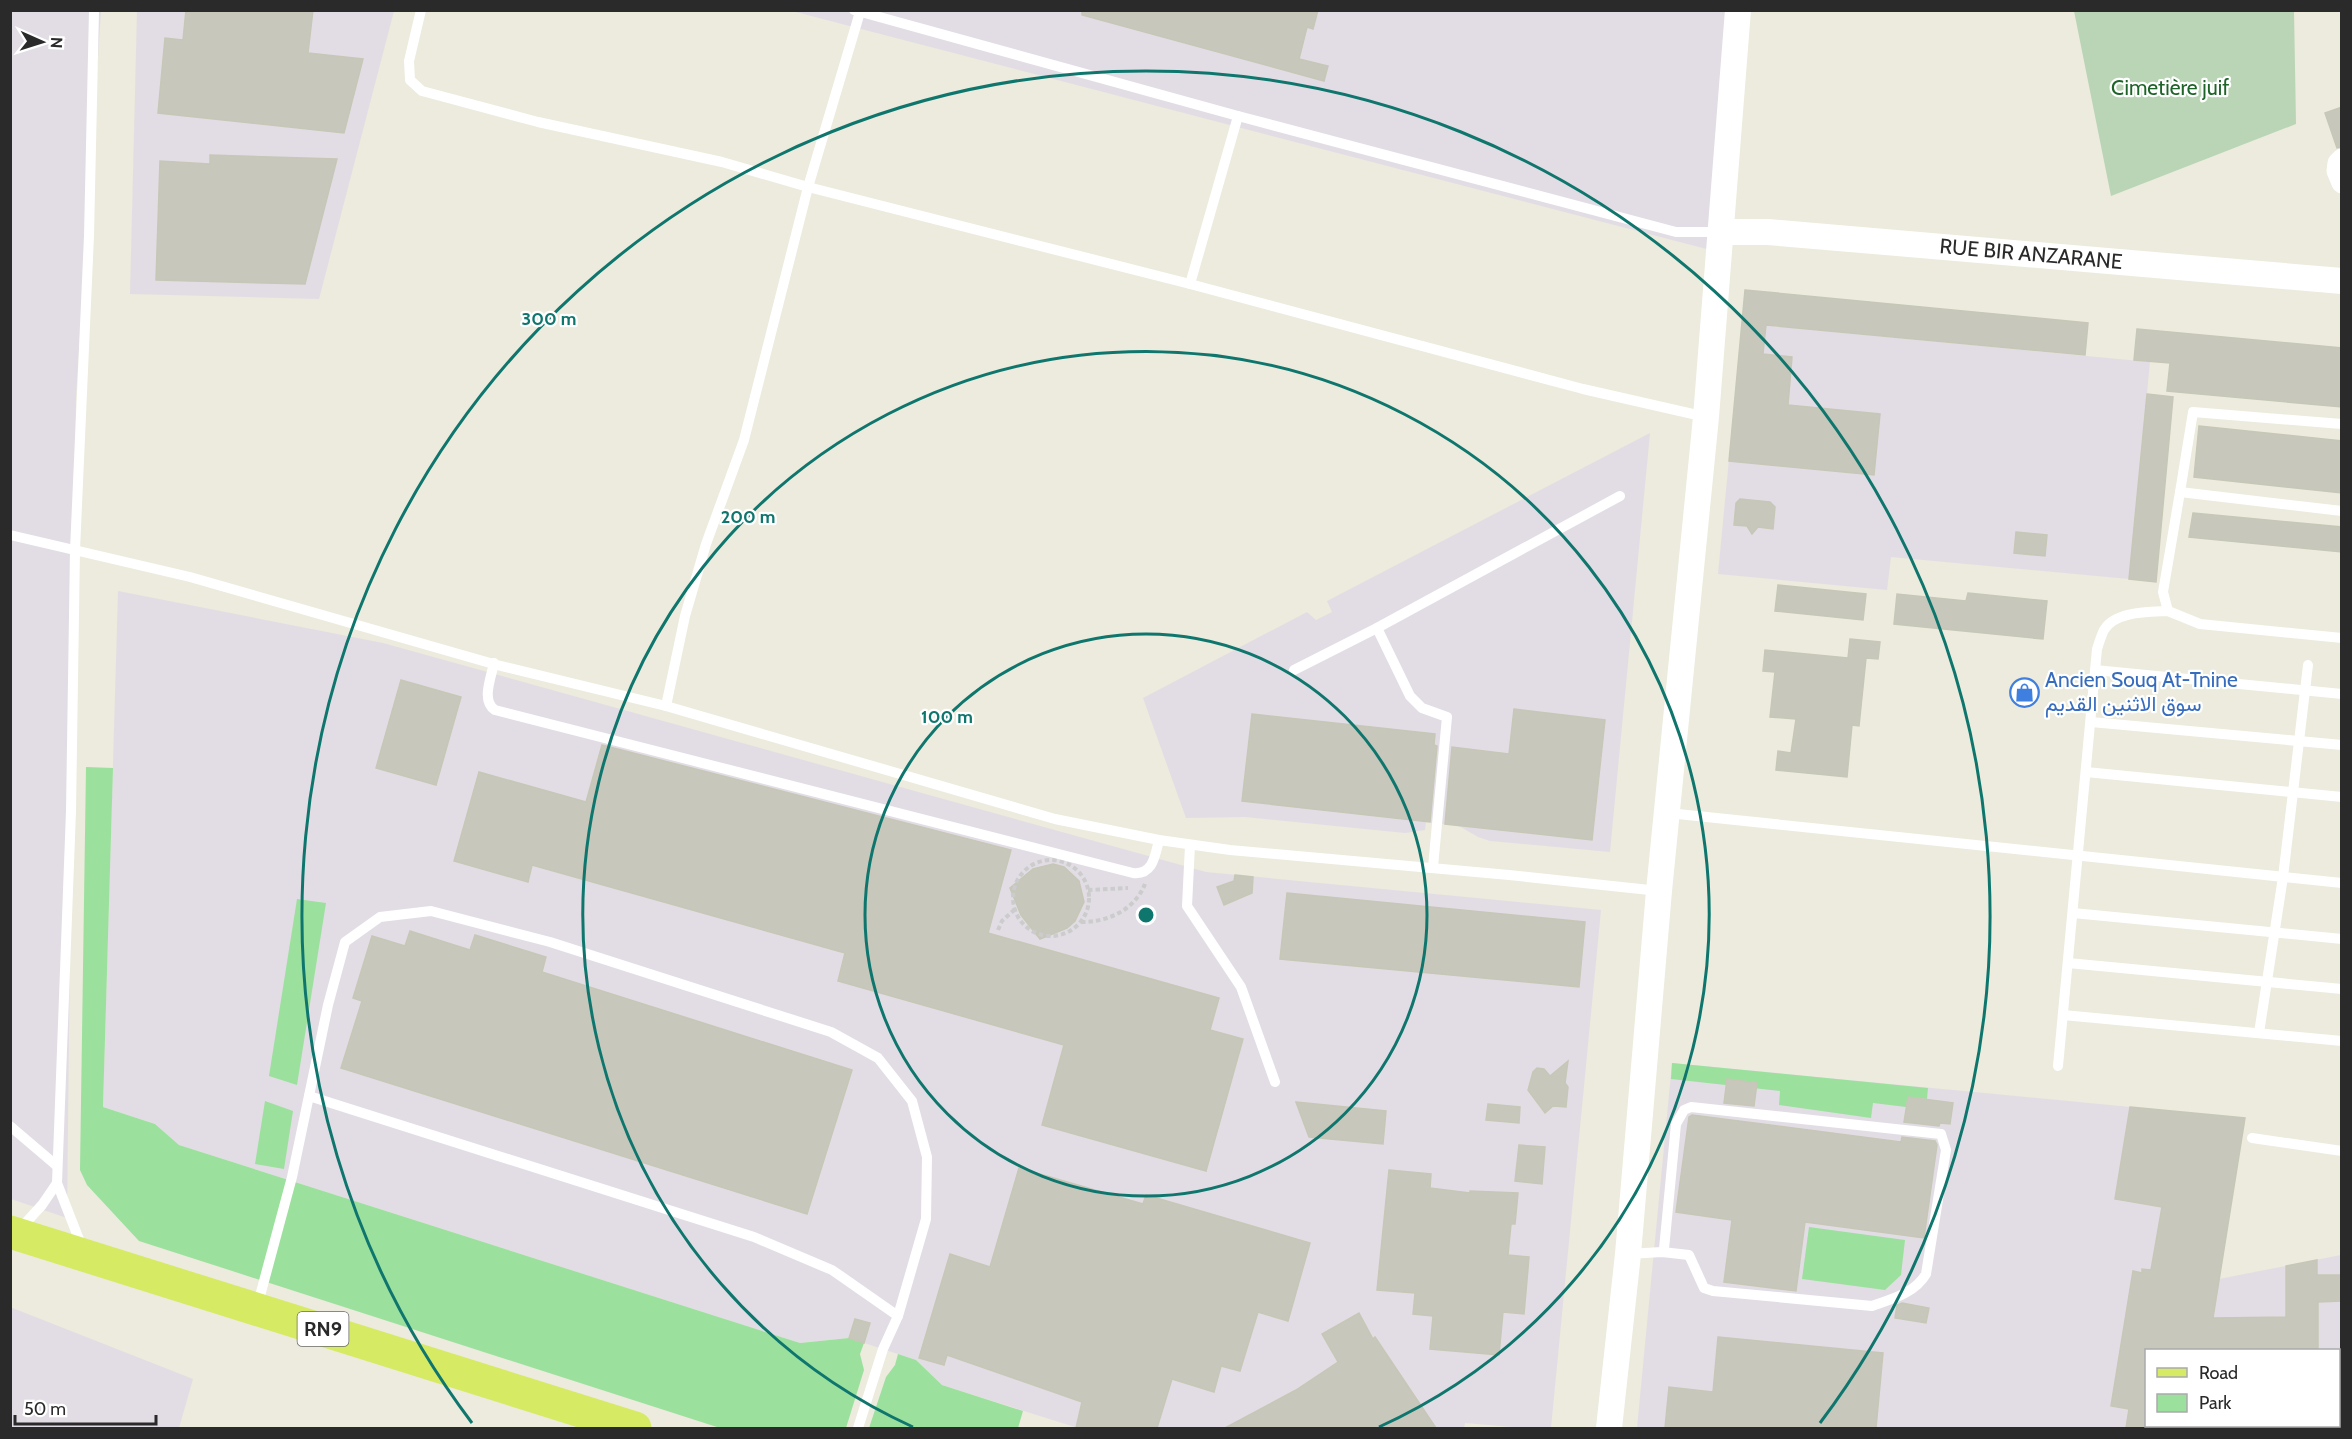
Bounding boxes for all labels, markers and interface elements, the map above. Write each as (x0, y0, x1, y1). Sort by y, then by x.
north arrow (12, 12, 72, 72)
text: N (47, 37, 66, 49)
park label: Cimetière juif (2111, 75, 2229, 101)
street label: RUE BIR ANZARANE (1938, 233, 2124, 274)
text: 300 m (522, 308, 576, 330)
text: 200 m (721, 506, 775, 528)
place label: Ancien Souq At-Tnine سوق الاثنين القديم (2045, 667, 2238, 718)
shop icon: Ancien Souq At-Tnine سوق الاثنين القديم (2008, 676, 2040, 708)
text: 100 m (921, 706, 973, 728)
centre of rings (1136, 905, 1156, 925)
road number: RN9 (298, 1312, 348, 1346)
legend (2145, 1349, 2340, 1427)
text: Road (2199, 1362, 2238, 1384)
scale bar (15, 1388, 156, 1426)
text: Park (2199, 1392, 2232, 1414)
text: 50 m (24, 1398, 66, 1420)

